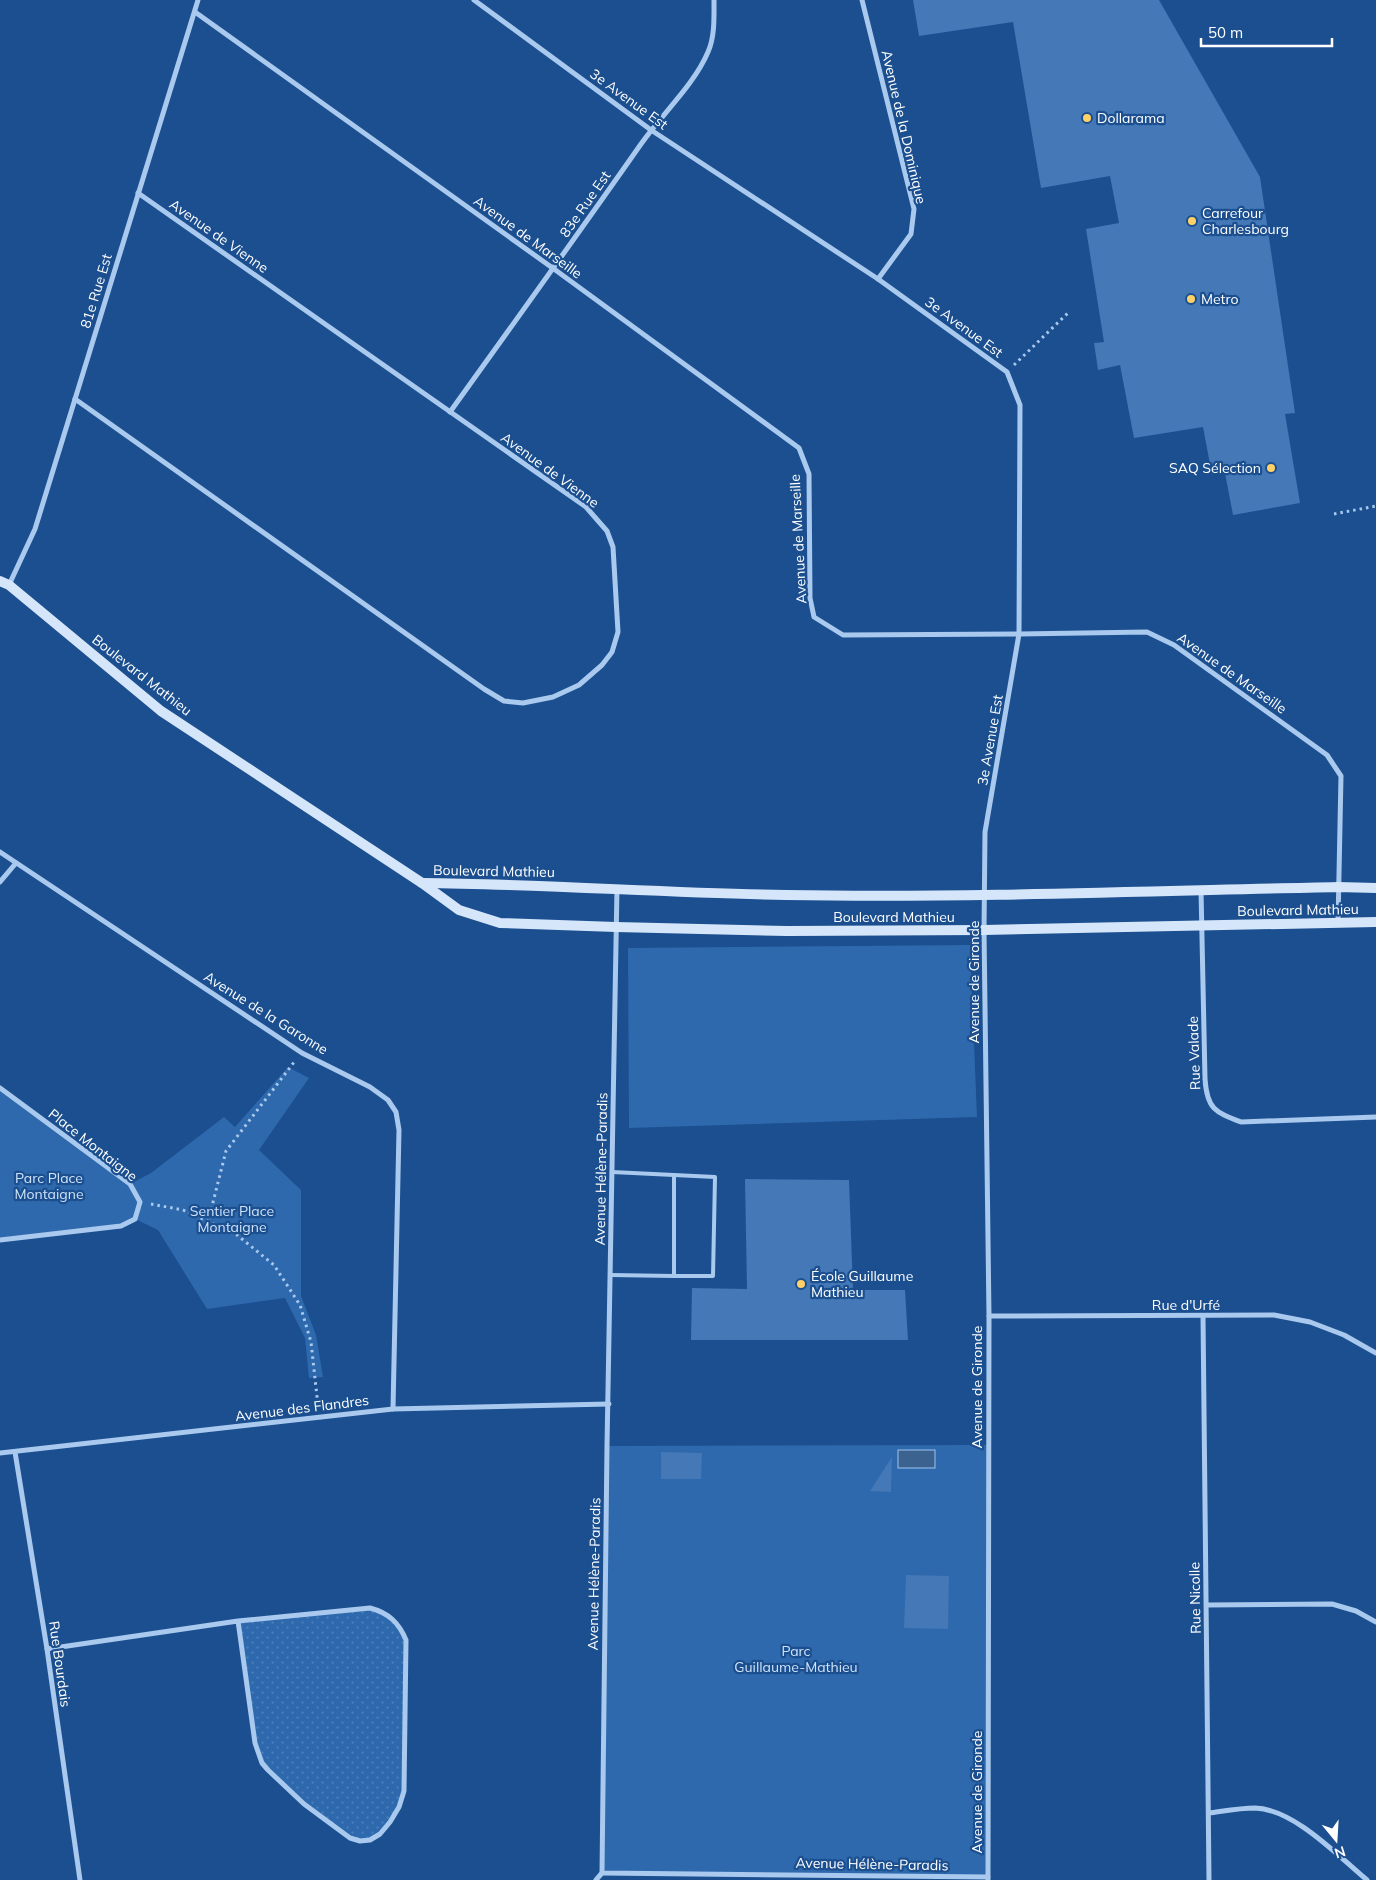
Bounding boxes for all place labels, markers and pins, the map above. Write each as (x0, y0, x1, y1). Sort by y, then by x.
place label: Dollarama (1097, 109, 1165, 127)
marker: Dollarama (1081, 112, 1093, 124)
place label: Carrefour Charlesbourg (1202, 204, 1289, 238)
marker: Carrefour Charlesbourg (1186, 215, 1198, 227)
place label: Metro (1201, 290, 1239, 308)
marker: Metro (1185, 293, 1197, 305)
place label: SAQ Sélection (1169, 459, 1261, 477)
marker: SAQ Sélection (1265, 462, 1277, 474)
place label: École Guillaume Mathieu (811, 1267, 913, 1301)
marker: École Guillaume Mathieu (795, 1278, 807, 1290)

